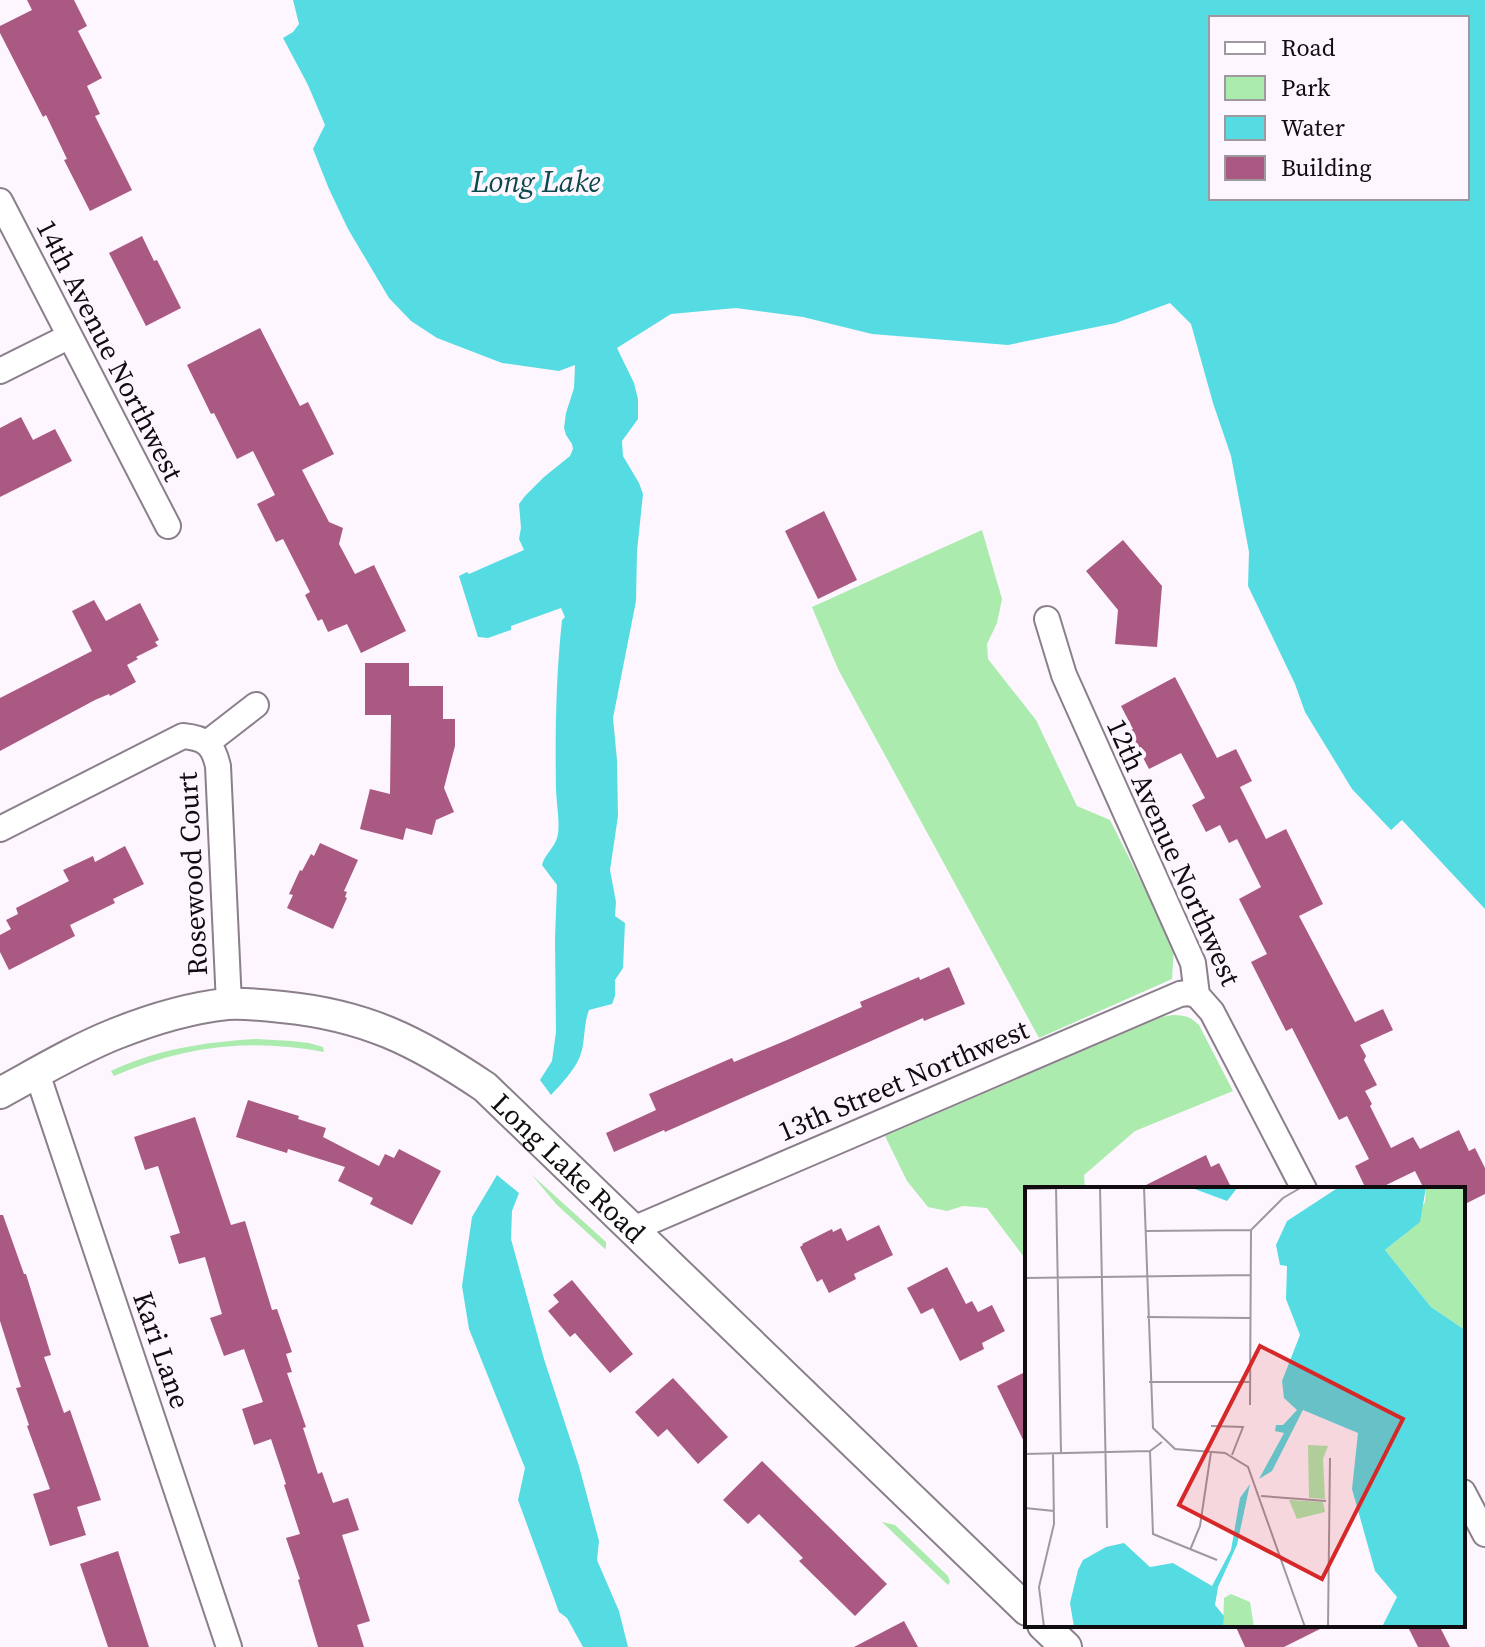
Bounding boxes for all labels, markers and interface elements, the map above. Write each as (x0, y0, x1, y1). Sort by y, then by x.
legend (1209, 16, 1469, 200)
text: Road (1281, 31, 1336, 64)
text: Park (1281, 71, 1331, 104)
text: Water (1281, 111, 1345, 144)
text: Building (1281, 151, 1372, 184)
water label: Long Lake (471, 161, 600, 202)
street label: 14th Avenue Northwest (28, 213, 193, 488)
street label: 12th Avenue Northwest (1098, 713, 1250, 992)
street label: Rosewood Court (168, 770, 216, 977)
street label: 13th Street Northwest (772, 1010, 1035, 1150)
street label: Long Lake Road (484, 1085, 654, 1251)
inset map (1025, 1187, 1465, 1627)
street label: Kari Lane (124, 1286, 200, 1414)

